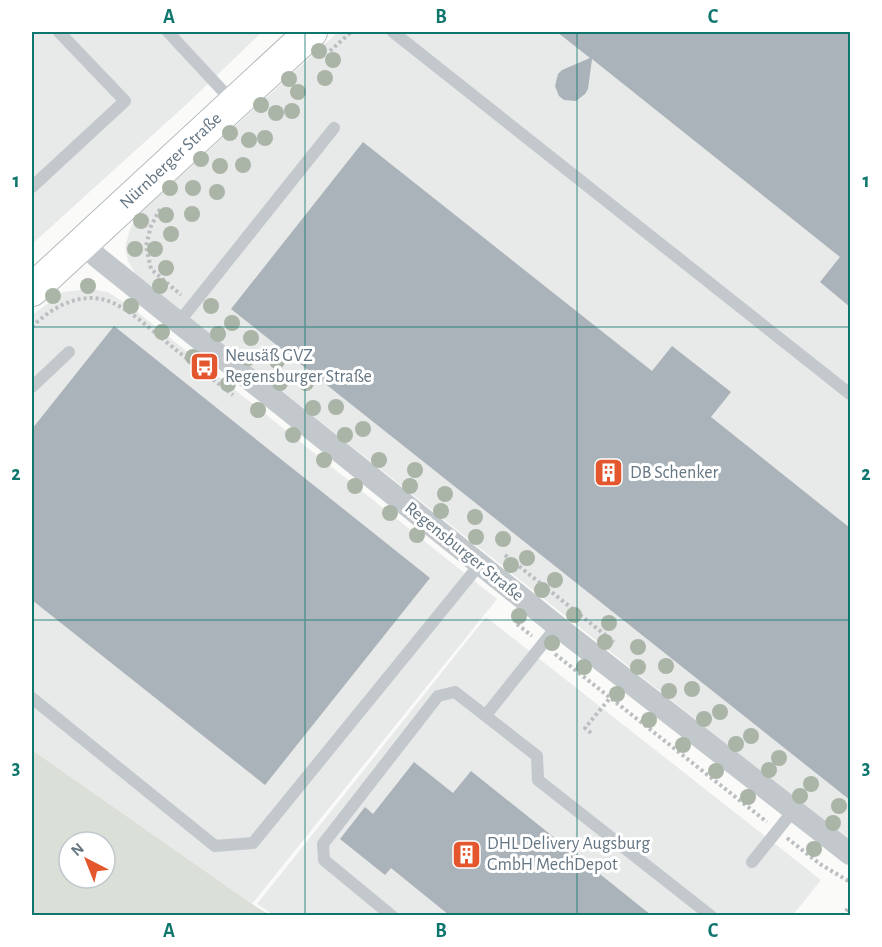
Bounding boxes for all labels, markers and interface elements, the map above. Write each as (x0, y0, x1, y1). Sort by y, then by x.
text: A (163, 7, 175, 27)
text: B (435, 7, 447, 27)
text: C (708, 7, 719, 27)
street label: Nürnberger Straße (117, 109, 225, 213)
text: 1 (12, 171, 20, 191)
text: 1 (862, 171, 870, 191)
place label: Neusäß GVZ Regensburger Straße (225, 347, 372, 386)
bus stop icon: Neusäß GVZ Regensburger Straße (188, 350, 220, 382)
building icon: DB Schenker (593, 457, 625, 489)
text: 2 (11, 464, 21, 484)
place label: DB Schenker (630, 464, 718, 482)
text: 2 (861, 464, 871, 484)
street label: Regensburger Straße (401, 499, 527, 605)
text: 3 (12, 758, 20, 778)
text: 3 (862, 758, 870, 778)
north arrow (57, 830, 117, 890)
place label: DHL Delivery Augsburg GmbH MechDepot (487, 835, 650, 874)
building icon: DHL Delivery Augsburg GmbH MechDepot (450, 838, 482, 870)
text: N (68, 840, 87, 859)
text: A (163, 921, 175, 941)
text: B (435, 921, 447, 941)
text: C (708, 921, 719, 941)

